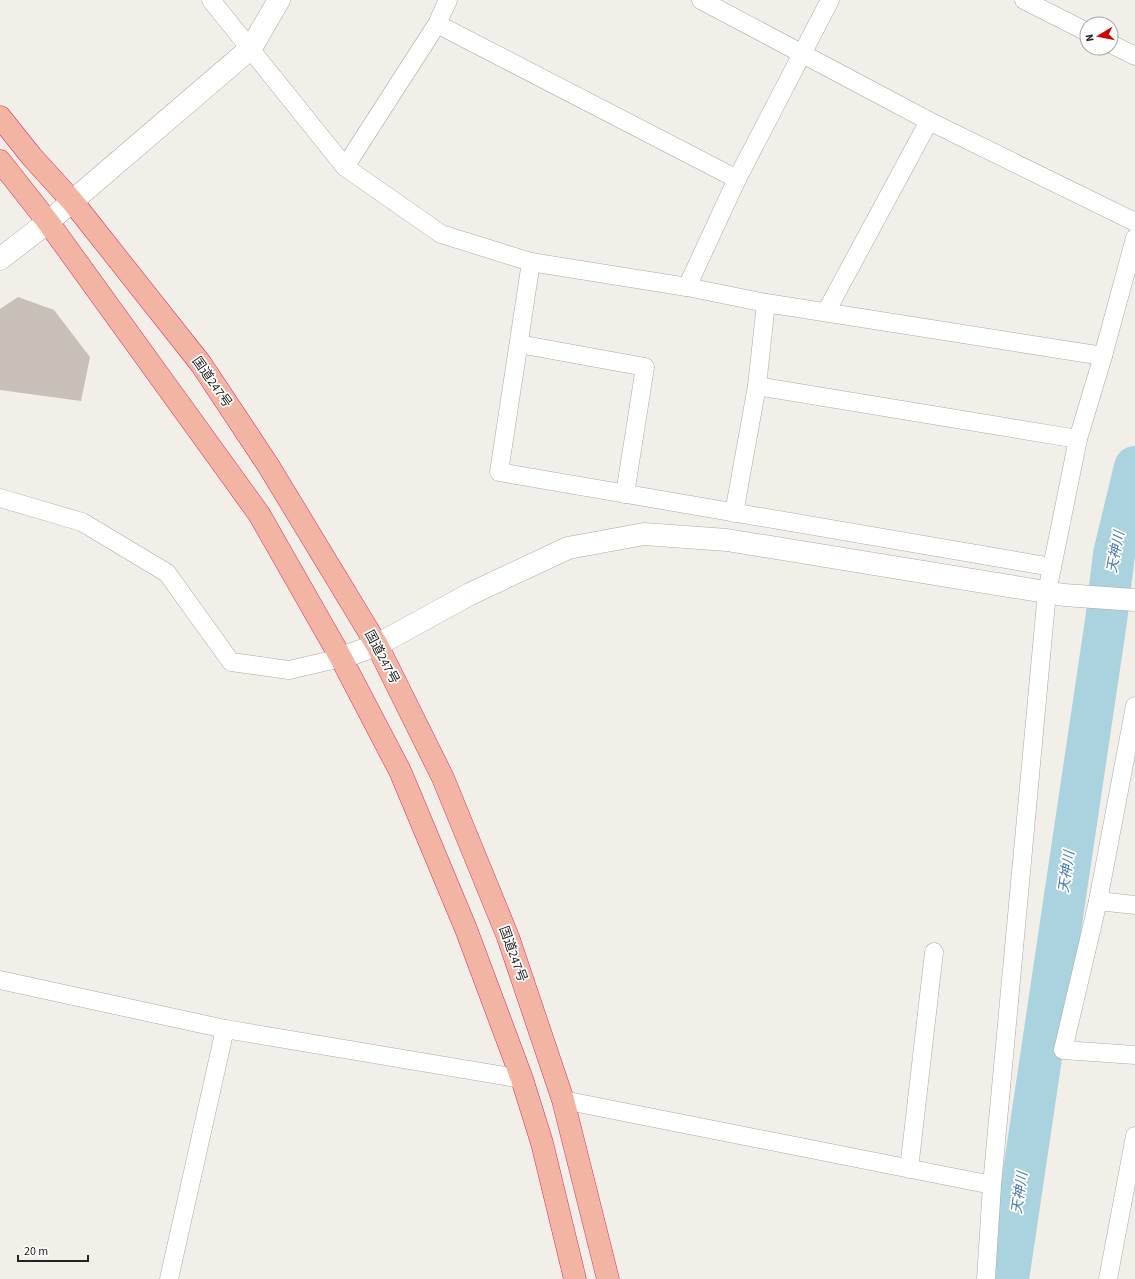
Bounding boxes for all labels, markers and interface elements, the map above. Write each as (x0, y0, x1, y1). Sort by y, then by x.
north arrow (1079, 16, 1119, 56)
text: N (1082, 33, 1098, 43)
street label: 国道247号 (188, 353, 236, 411)
water label: 天神川 (1102, 528, 1130, 575)
street label: 国道247号 (360, 627, 404, 687)
water label: 天神川 (1054, 848, 1080, 894)
street label: 国道247号 (495, 923, 531, 985)
water label: 天神川 (1007, 1169, 1033, 1215)
scale bar (18, 1237, 88, 1263)
text: 20 m (24, 1243, 48, 1260)

